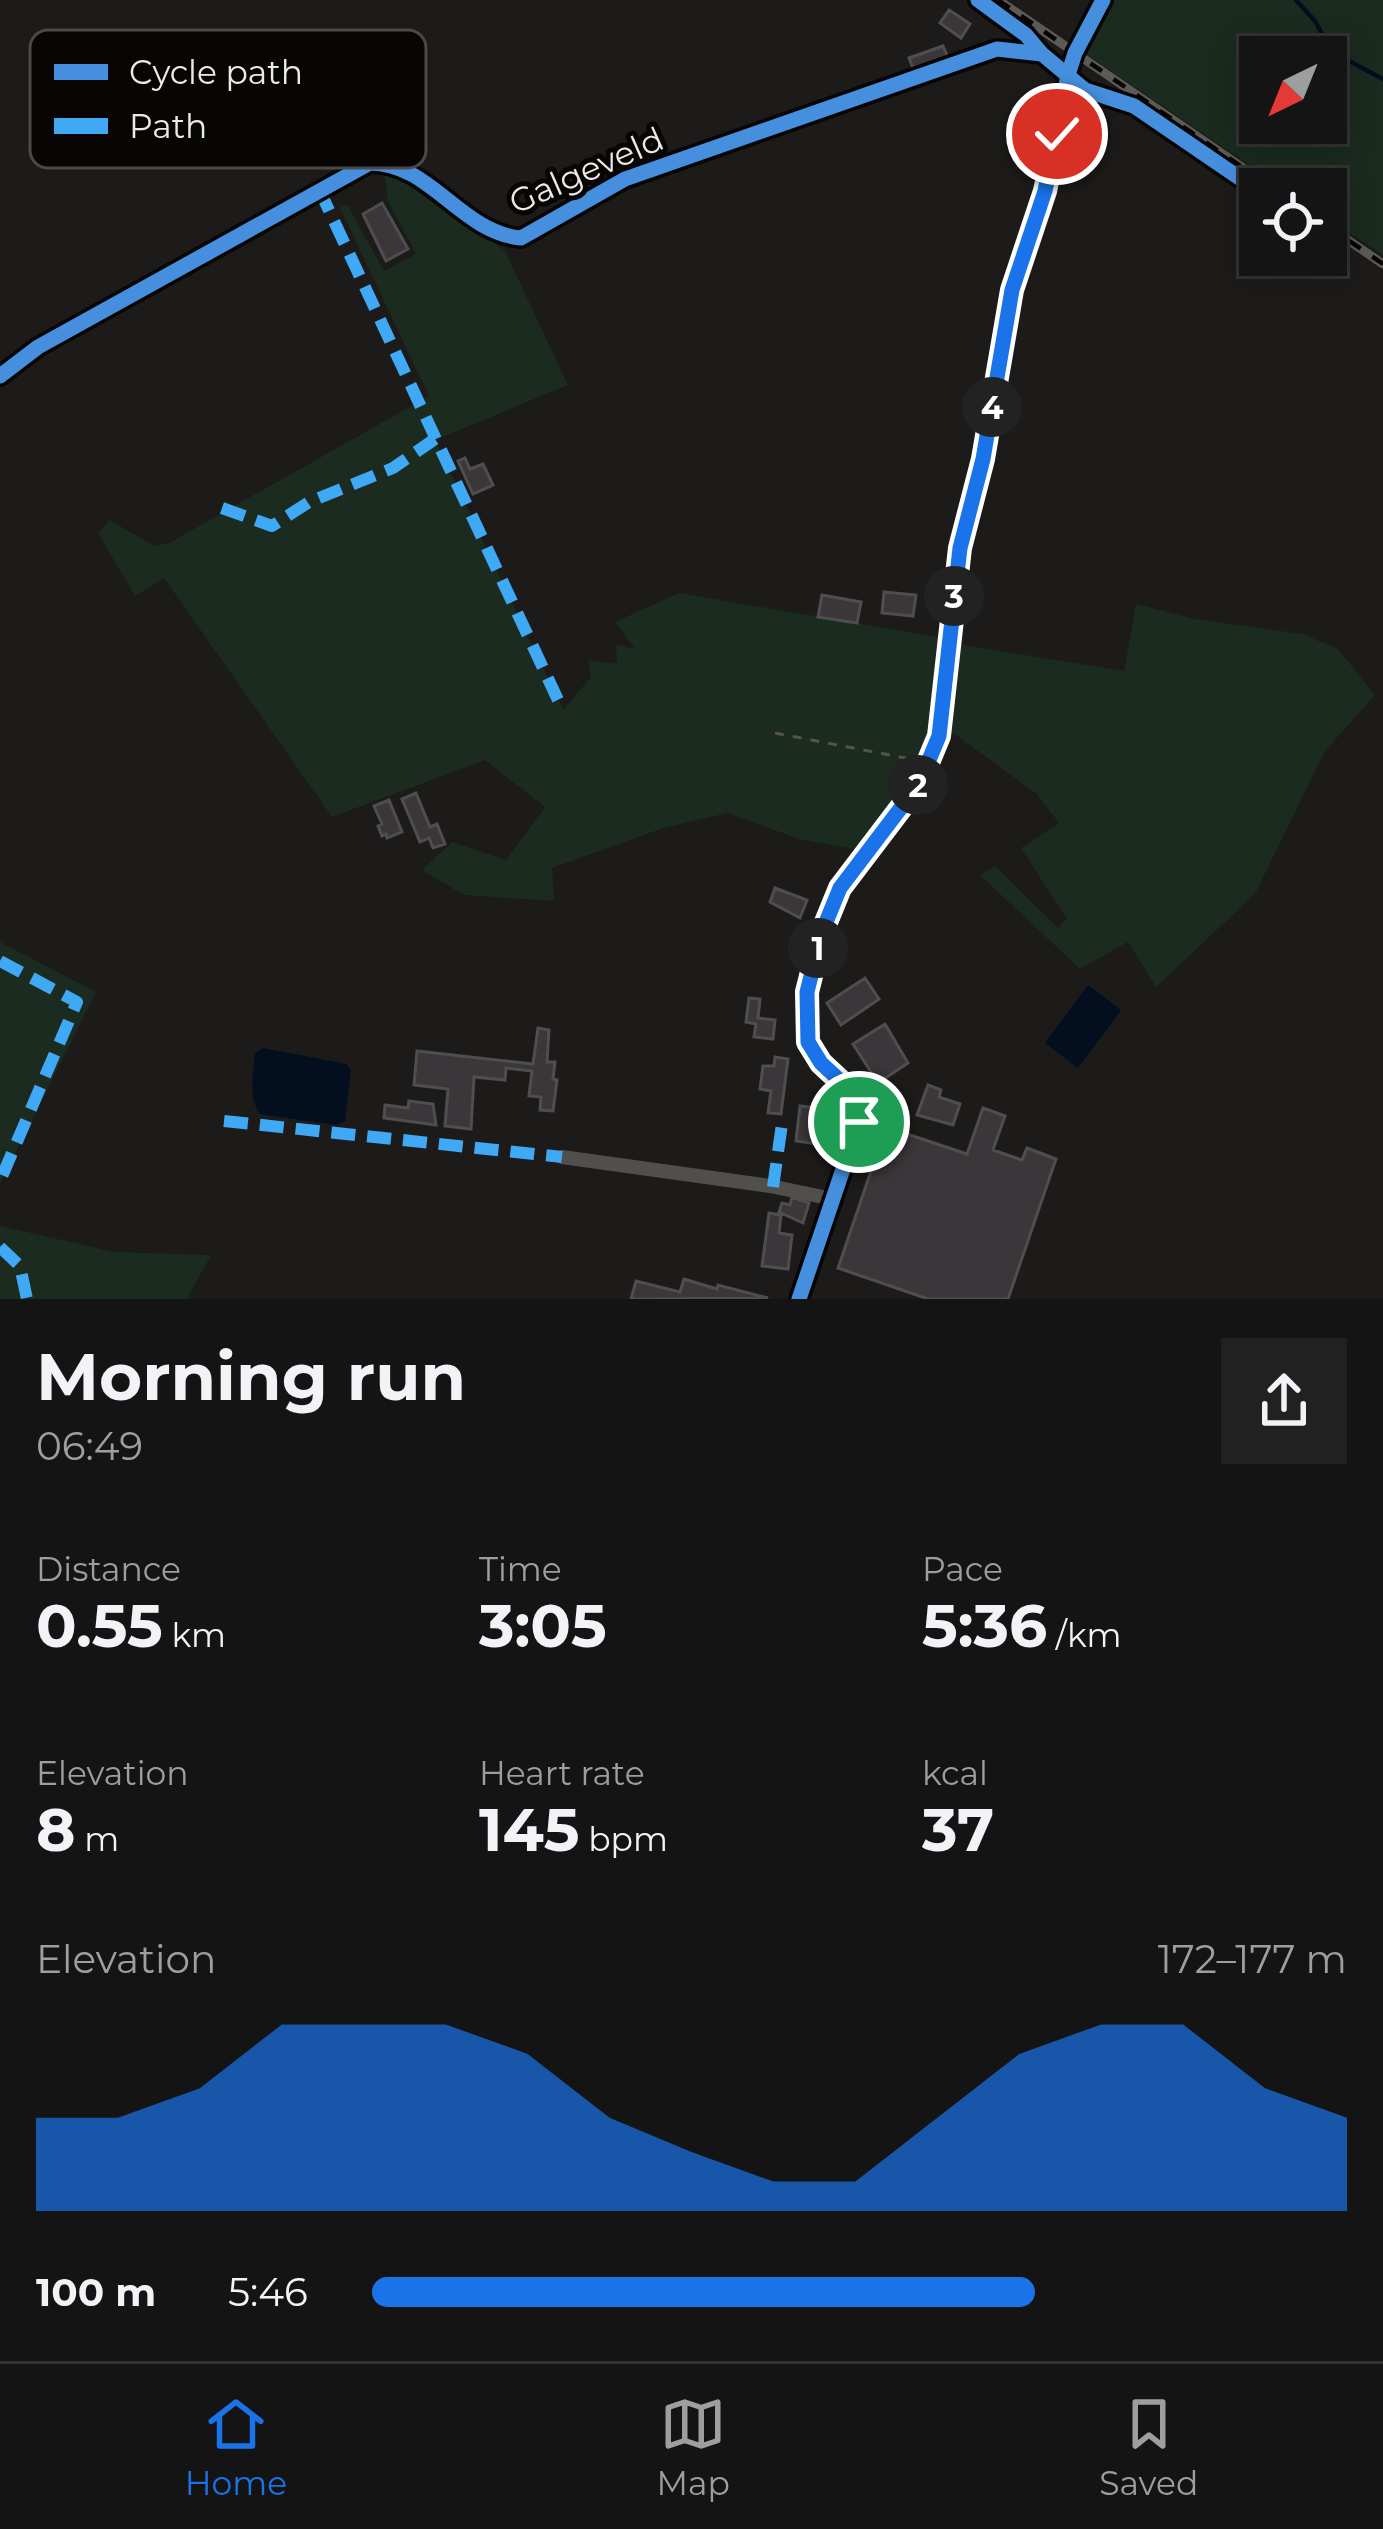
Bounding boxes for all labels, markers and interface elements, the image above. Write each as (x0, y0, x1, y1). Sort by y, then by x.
legend (30, 30, 426, 168)
north arrow (1239, 36, 1347, 144)
map controls (1239, 36, 1347, 276)
text: Cycle path (129, 52, 303, 92)
pin (1006, 83, 1108, 185)
icon: check (1024, 101, 1090, 167)
text: Path (129, 106, 207, 146)
street label: Galgeveld (503, 118, 669, 222)
button: locate (1239, 168, 1347, 276)
pin: 4 (962, 377, 1022, 437)
text: 4 (981, 387, 1003, 427)
pin: 3 (924, 566, 984, 626)
text: 3 (944, 576, 964, 616)
pin: 2 (888, 755, 948, 815)
text: 2 (908, 765, 928, 805)
pin: 1 (788, 918, 848, 978)
text: 1 (812, 928, 824, 968)
pin (808, 1071, 910, 1173)
icon: arrive (826, 1089, 892, 1155)
text: Morning run (36, 1336, 466, 1417)
button: share (1221, 1338, 1347, 1464)
text: 06:49 (36, 1422, 143, 1470)
text: Distance (36, 1549, 181, 1589)
text: Time (479, 1549, 562, 1589)
text: Pace (922, 1549, 1003, 1589)
text: 0.55 (36, 1589, 163, 1662)
text: 3:05 (479, 1589, 607, 1662)
text: 5:36 (922, 1589, 1047, 1662)
text: km (163, 1615, 226, 1655)
text: /km (1047, 1615, 1122, 1655)
text: Elevation (36, 1753, 189, 1793)
text: Heart rate (479, 1753, 645, 1793)
text: kcal (922, 1753, 988, 1793)
text: 8 (36, 1793, 76, 1866)
text: 145 (479, 1793, 580, 1866)
text: 37 (922, 1793, 994, 1866)
text: m (76, 1819, 119, 1859)
text: bpm (580, 1819, 668, 1859)
text: Elevation (36, 1935, 216, 1983)
text: 172–177 m (1158, 1935, 1347, 1983)
text: 100 m (36, 2268, 156, 2316)
text: 5:46 (228, 2268, 308, 2316)
tab: Home (185, 2391, 287, 2503)
tab: Map (656, 2391, 730, 2503)
tab: Saved (1099, 2391, 1198, 2503)

